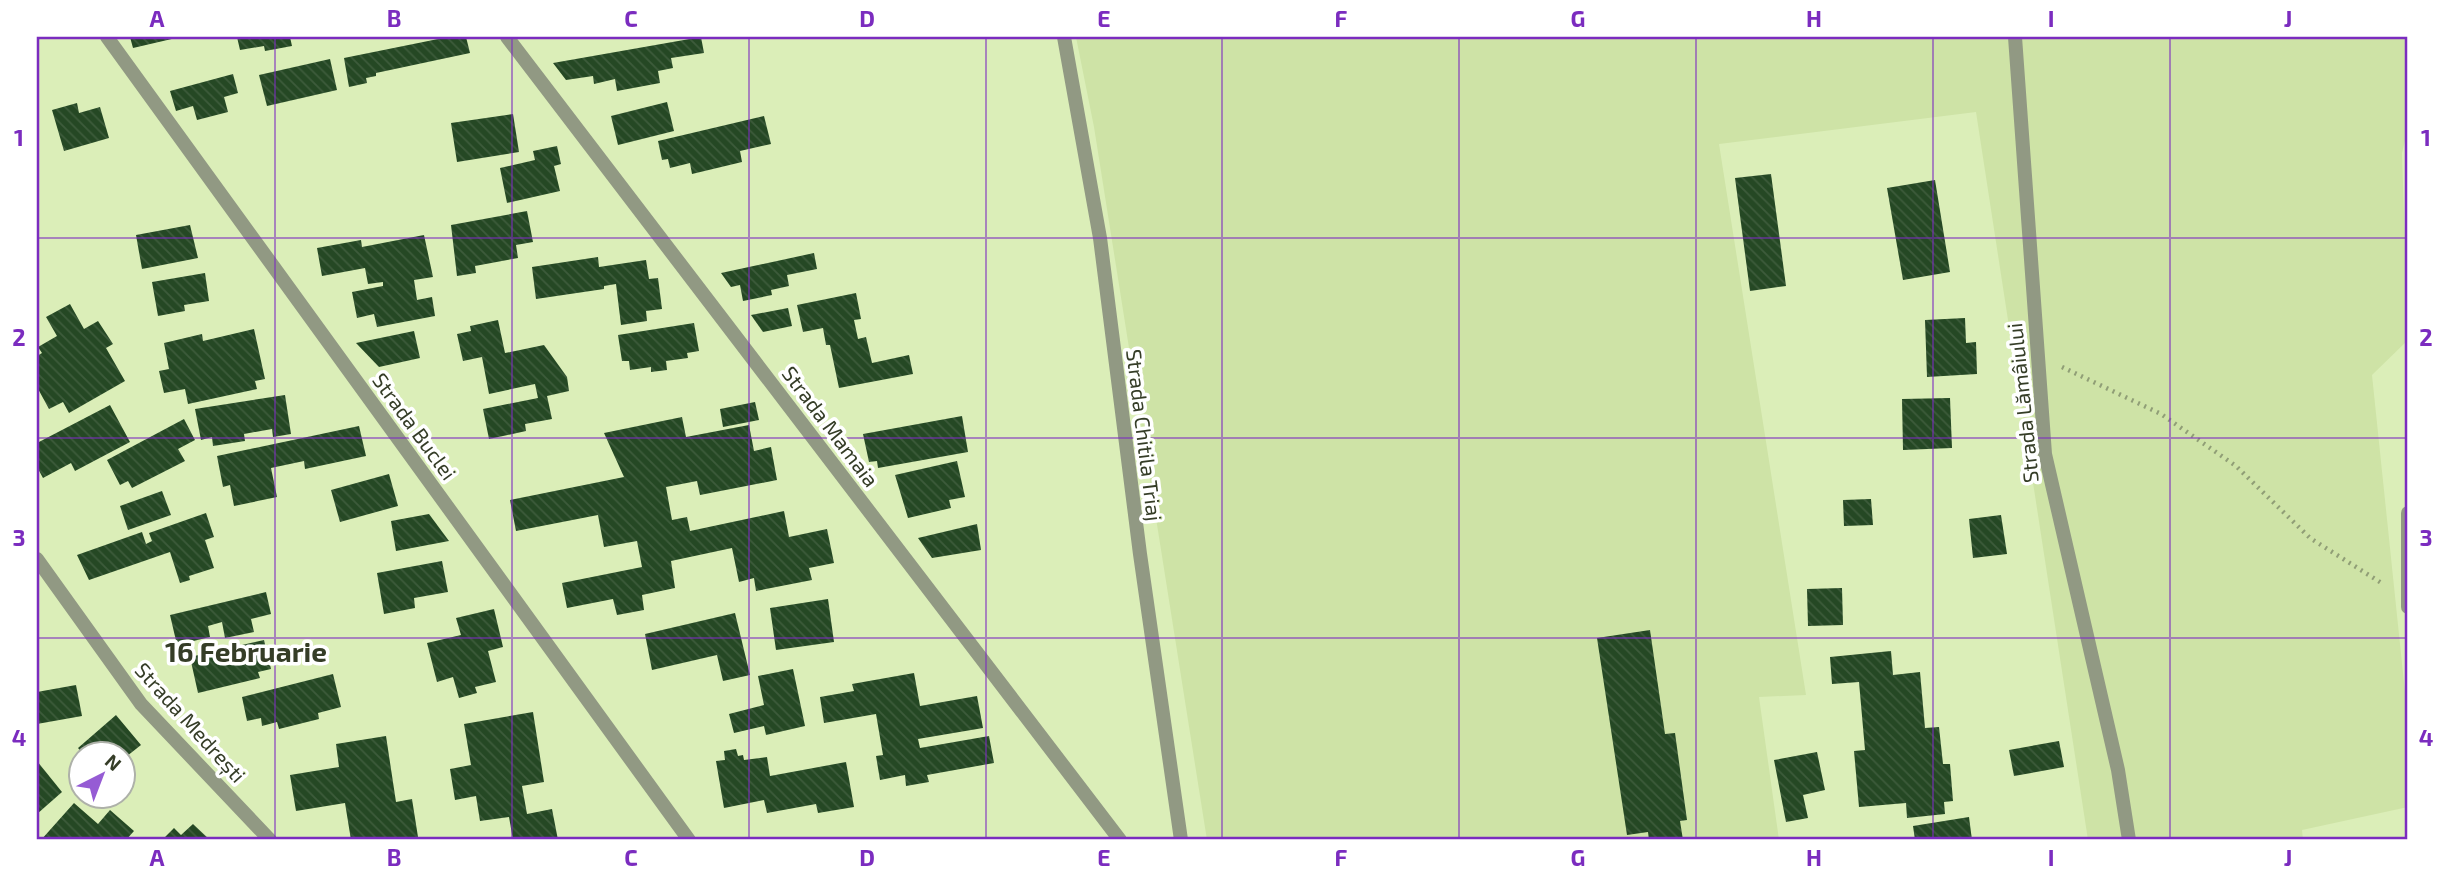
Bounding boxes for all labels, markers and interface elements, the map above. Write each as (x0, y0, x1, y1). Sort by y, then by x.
text: A (149, 4, 165, 32)
text: B (387, 4, 401, 32)
text: C (624, 4, 638, 32)
text: D (859, 4, 875, 32)
text: E (1097, 4, 1111, 32)
text: F (1335, 4, 1348, 32)
text: G (1571, 4, 1585, 32)
text: H (1806, 4, 1822, 32)
text: I (2048, 4, 2054, 32)
text: J (2284, 4, 2292, 32)
text: 1 (14, 123, 24, 151)
text: 1 (2421, 123, 2431, 151)
street label: Strada Lămâiului (2001, 322, 2043, 484)
text: 2 (12, 323, 26, 351)
text: 2 (2419, 323, 2433, 351)
street label: Strada Chitila Triaj (1121, 348, 1168, 523)
street label: Strada Mamaia (778, 361, 884, 491)
street label: Strada Buclei (368, 368, 462, 484)
text: 3 (12, 523, 26, 551)
text: 3 (2419, 523, 2433, 551)
district label: 16 Februarie (165, 634, 327, 668)
street label: Strada Medrești (129, 657, 251, 789)
text: 4 (12, 723, 26, 751)
text: 4 (2419, 723, 2433, 751)
north arrow (66, 740, 136, 810)
text: N (101, 749, 127, 775)
text: A (149, 843, 165, 871)
text: B (387, 843, 401, 871)
text: C (624, 843, 638, 871)
text: D (859, 843, 875, 871)
text: E (1097, 843, 1111, 871)
text: F (1335, 843, 1348, 871)
text: G (1571, 843, 1585, 871)
text: H (1806, 843, 1822, 871)
text: I (2048, 843, 2054, 871)
text: J (2284, 843, 2292, 871)

